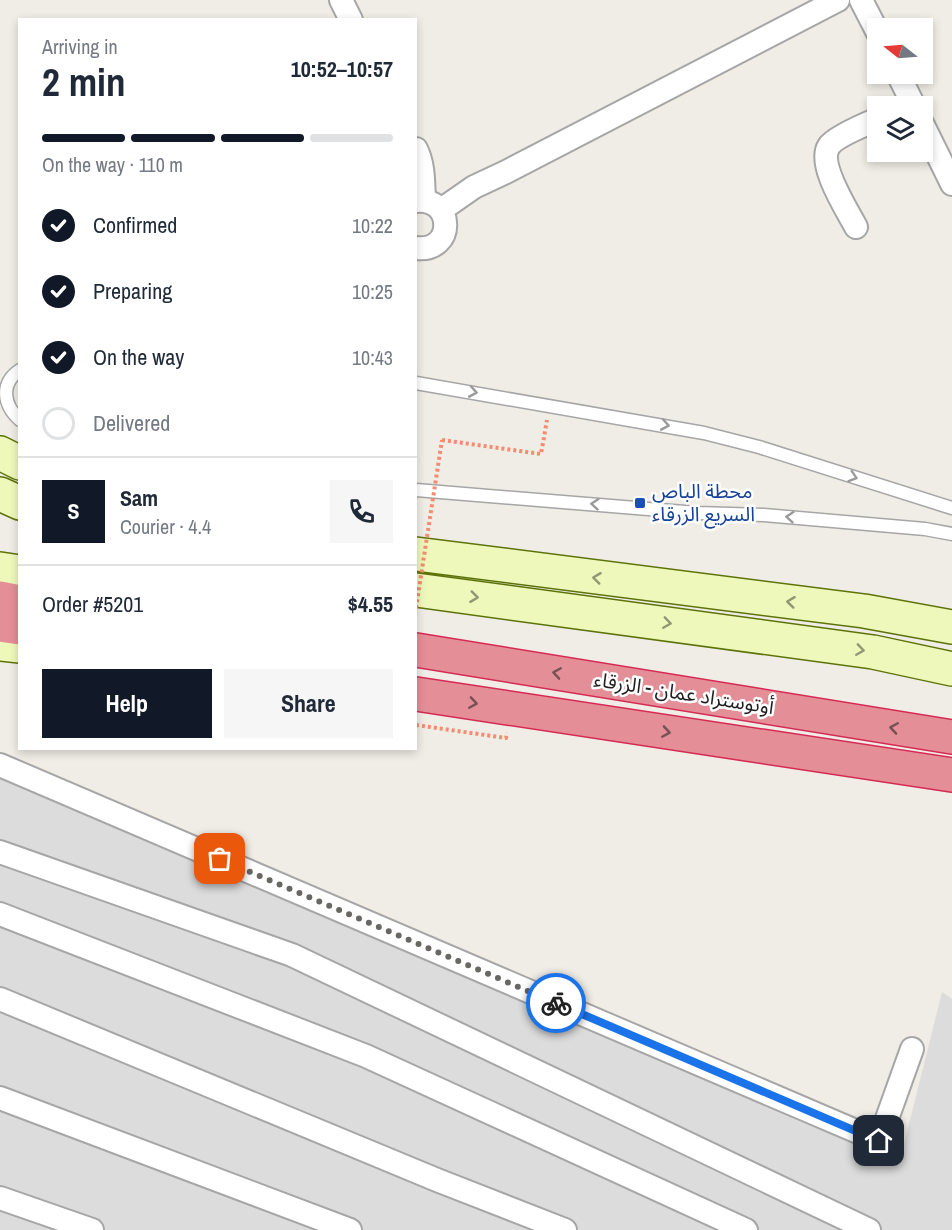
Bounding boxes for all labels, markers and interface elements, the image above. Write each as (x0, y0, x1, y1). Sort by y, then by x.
north arrow (867, 18, 933, 84)
map controls (867, 18, 933, 162)
text: Arriving in (42, 33, 118, 60)
text: 10:52–10:57 (291, 54, 393, 84)
text: 2 min (42, 56, 126, 108)
button: layers (867, 96, 933, 162)
text: On the way · 110 m (42, 151, 183, 178)
icon: check (42, 209, 75, 242)
text: Confirmed (93, 210, 177, 240)
text: 10:22 (352, 212, 393, 239)
icon: check (42, 275, 75, 308)
text: Preparing (93, 276, 172, 306)
text: 10:25 (352, 278, 393, 305)
icon: check (42, 341, 75, 374)
text: On the way (93, 342, 184, 372)
text: 10:43 (352, 344, 393, 371)
one-way arrow (469, 386, 478, 398)
text: Delivered (93, 408, 170, 438)
one-way arrow (660, 418, 670, 431)
one-way arrow (847, 469, 858, 482)
place label: محطة الباص السريع الزرقاء (652, 477, 755, 529)
button: phone (330, 480, 393, 543)
text: Sam (120, 483, 158, 513)
text: S (67, 496, 80, 526)
marker: محطة الباص السريع الزرقاء (633, 496, 647, 510)
one-way arrow (591, 498, 600, 511)
one-way arrow (785, 511, 794, 524)
text: Courier · 4.4 (120, 513, 211, 540)
one-way arrow (592, 572, 602, 585)
text: Order #5201 (42, 589, 143, 619)
text: $4.55 (348, 589, 393, 619)
one-way arrow (469, 590, 478, 603)
one-way arrow (786, 596, 795, 609)
one-way arrow (662, 617, 671, 629)
one-way arrow (855, 644, 865, 656)
street label: أوتوستراد عمان - الزرقاء (592, 665, 776, 720)
one-way arrow (552, 667, 561, 679)
button: Help (42, 669, 212, 738)
button: Share (224, 669, 393, 738)
one-way arrow (469, 697, 478, 709)
one-way arrow (890, 722, 900, 735)
one-way arrow (661, 725, 671, 738)
pin (194, 833, 245, 884)
icon: bag (203, 842, 236, 875)
courier (526, 973, 586, 1033)
icon: bike (540, 987, 573, 1020)
pin (853, 1115, 904, 1166)
icon: home (862, 1124, 895, 1157)

